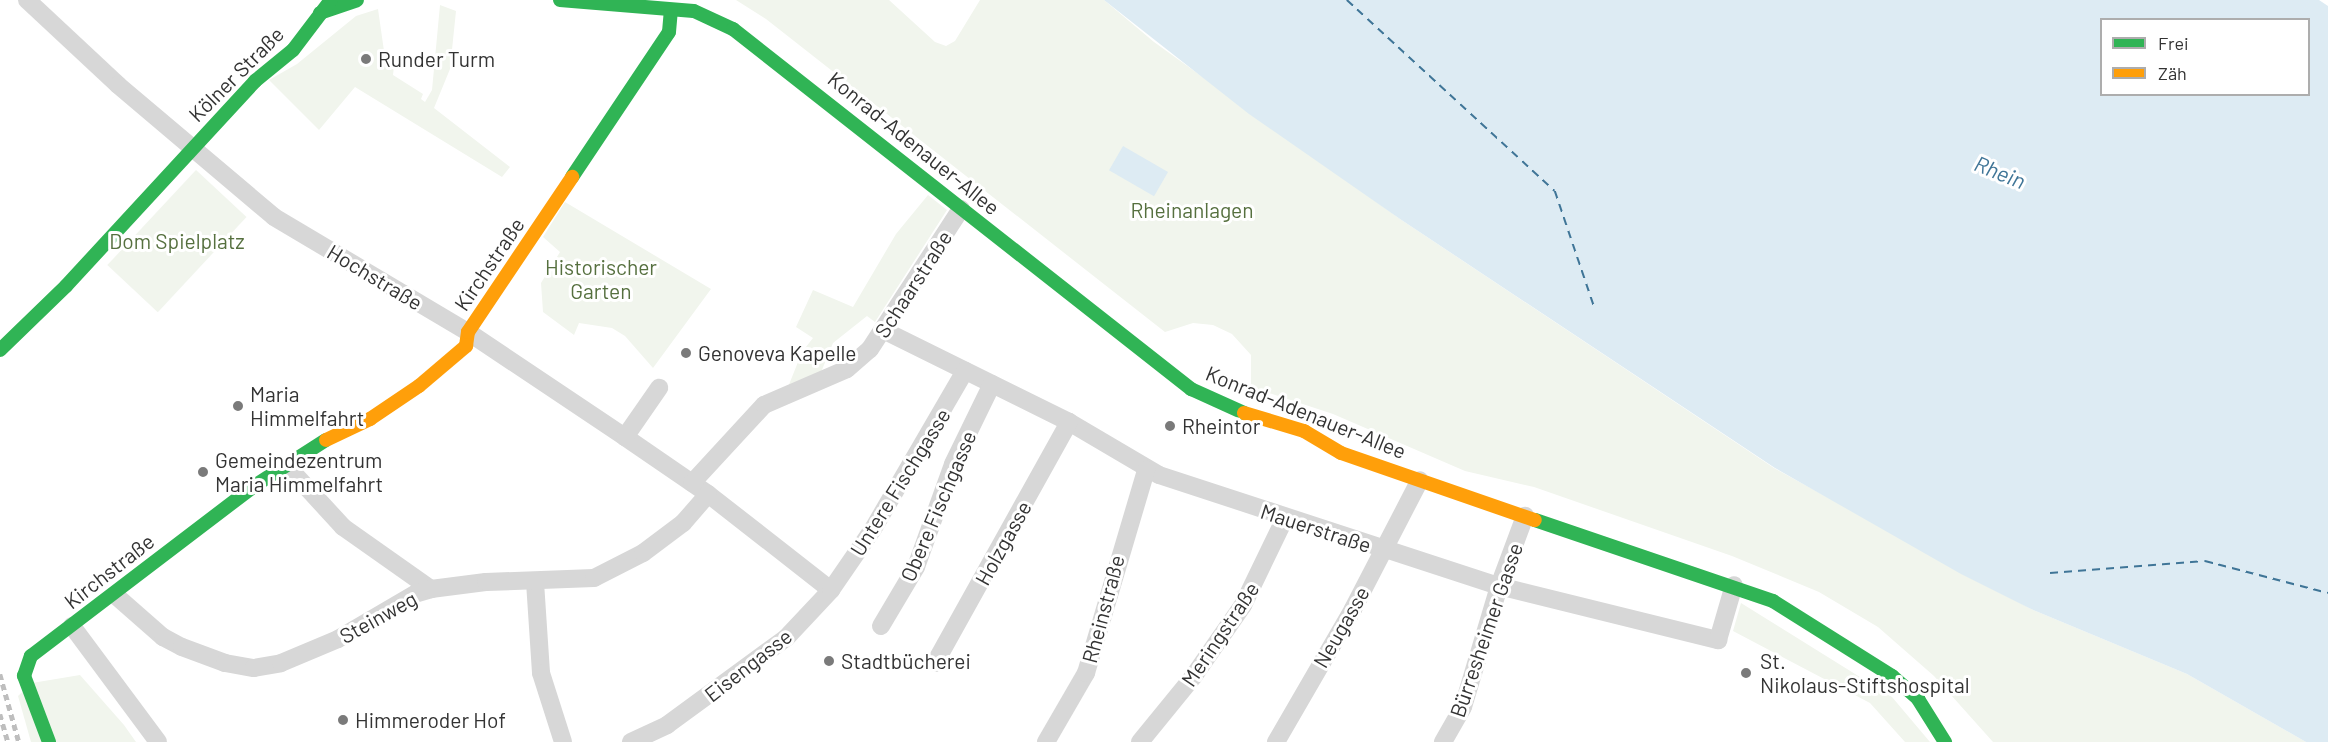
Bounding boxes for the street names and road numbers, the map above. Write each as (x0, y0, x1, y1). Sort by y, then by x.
street label: Kölner Straße (183, 21, 289, 127)
street label: Konrad-Adenauer-Allee (823, 66, 1005, 220)
street label: Kirchstraße (449, 213, 529, 315)
street label: Schaarstraße (869, 226, 957, 342)
street label: Hochstraße (323, 239, 427, 315)
street label: Konrad-Adenauer-Allee (1202, 360, 1410, 464)
street label: Untere Fischgasse (845, 404, 955, 560)
street label: Obere Fischgasse (895, 427, 981, 585)
street label: Holzgasse (970, 496, 1036, 590)
street label: Mauerstraße (1258, 498, 1374, 558)
street label: Kirchstraße (59, 528, 159, 614)
street label: Bürresheimer Gasse (1444, 539, 1528, 721)
street label: Rheinstraße (1076, 552, 1130, 666)
street label: Meringstraße (1176, 577, 1264, 691)
street label: Neugasse (1308, 582, 1374, 672)
street label: Steinweg (335, 586, 421, 648)
street label: Eisengasse (699, 623, 797, 707)

